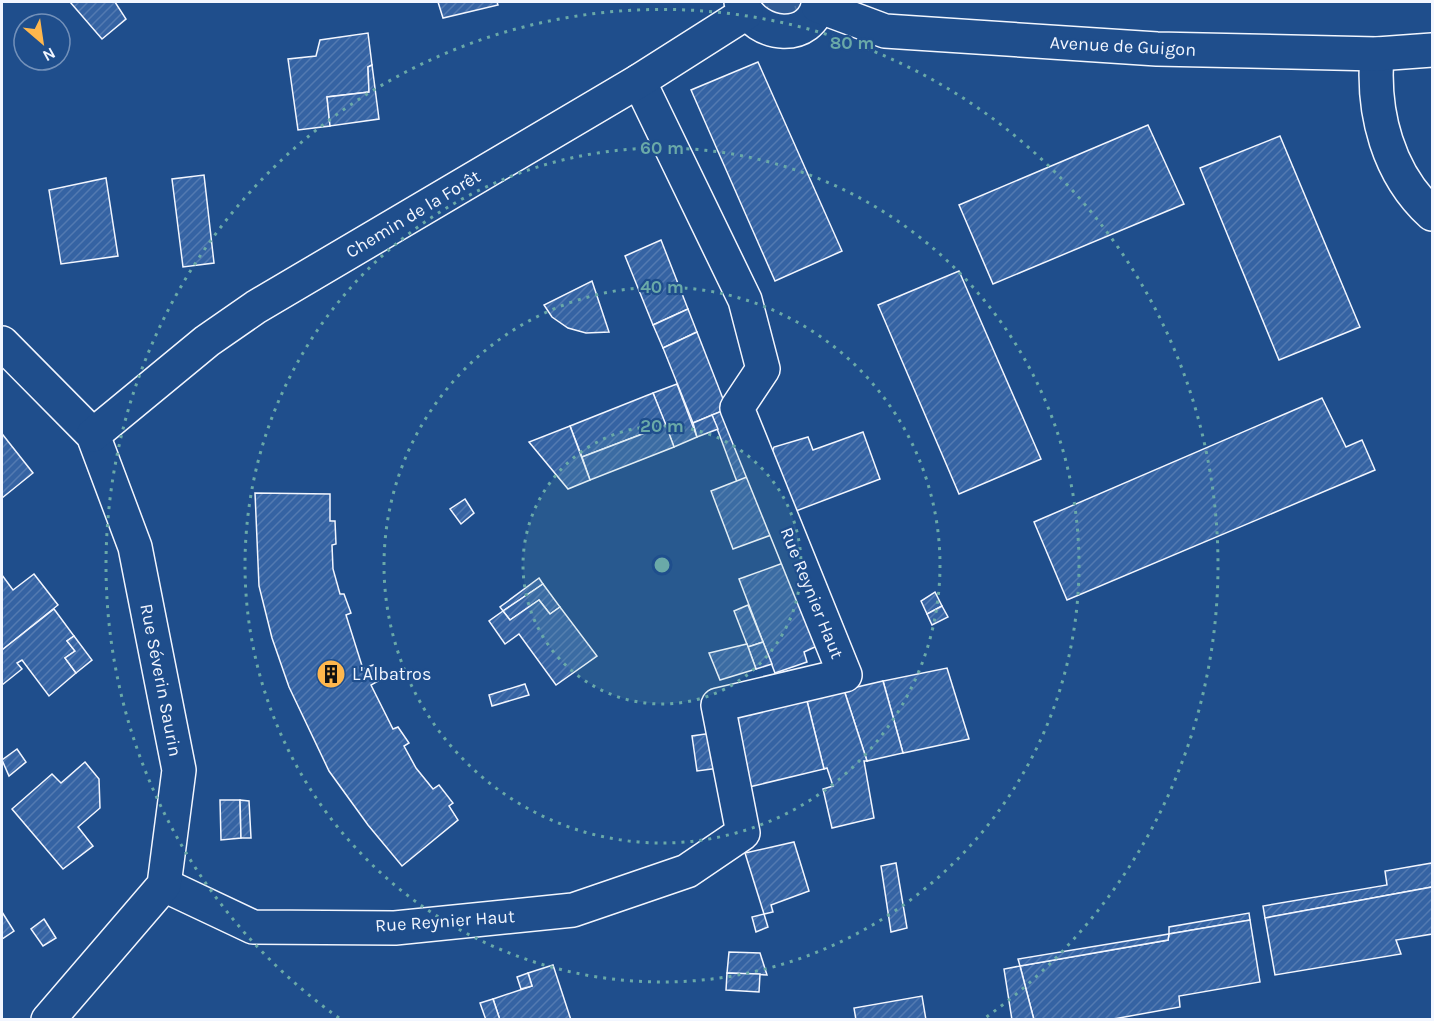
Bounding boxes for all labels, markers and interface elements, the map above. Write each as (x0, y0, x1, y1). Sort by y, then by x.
north arrow (12, 12, 72, 72)
street label: Avenue de Guigon (1049, 31, 1197, 61)
text: 80 m (830, 32, 874, 54)
text: N (39, 44, 59, 66)
text: 60 m (640, 137, 684, 159)
street label: Chemin de la Forêt (342, 165, 485, 263)
text: 40 m (640, 276, 684, 298)
text: 20 m (640, 415, 684, 437)
street label: Rue Reynier Haut (776, 524, 848, 662)
centre of rings (652, 555, 672, 575)
street label: Rue Séverin Saurin (135, 602, 187, 758)
building icon: L'Albatros (315, 658, 347, 690)
place label: L'Albatros (352, 663, 431, 685)
street label: Rue Reynier Haut (374, 905, 516, 937)

